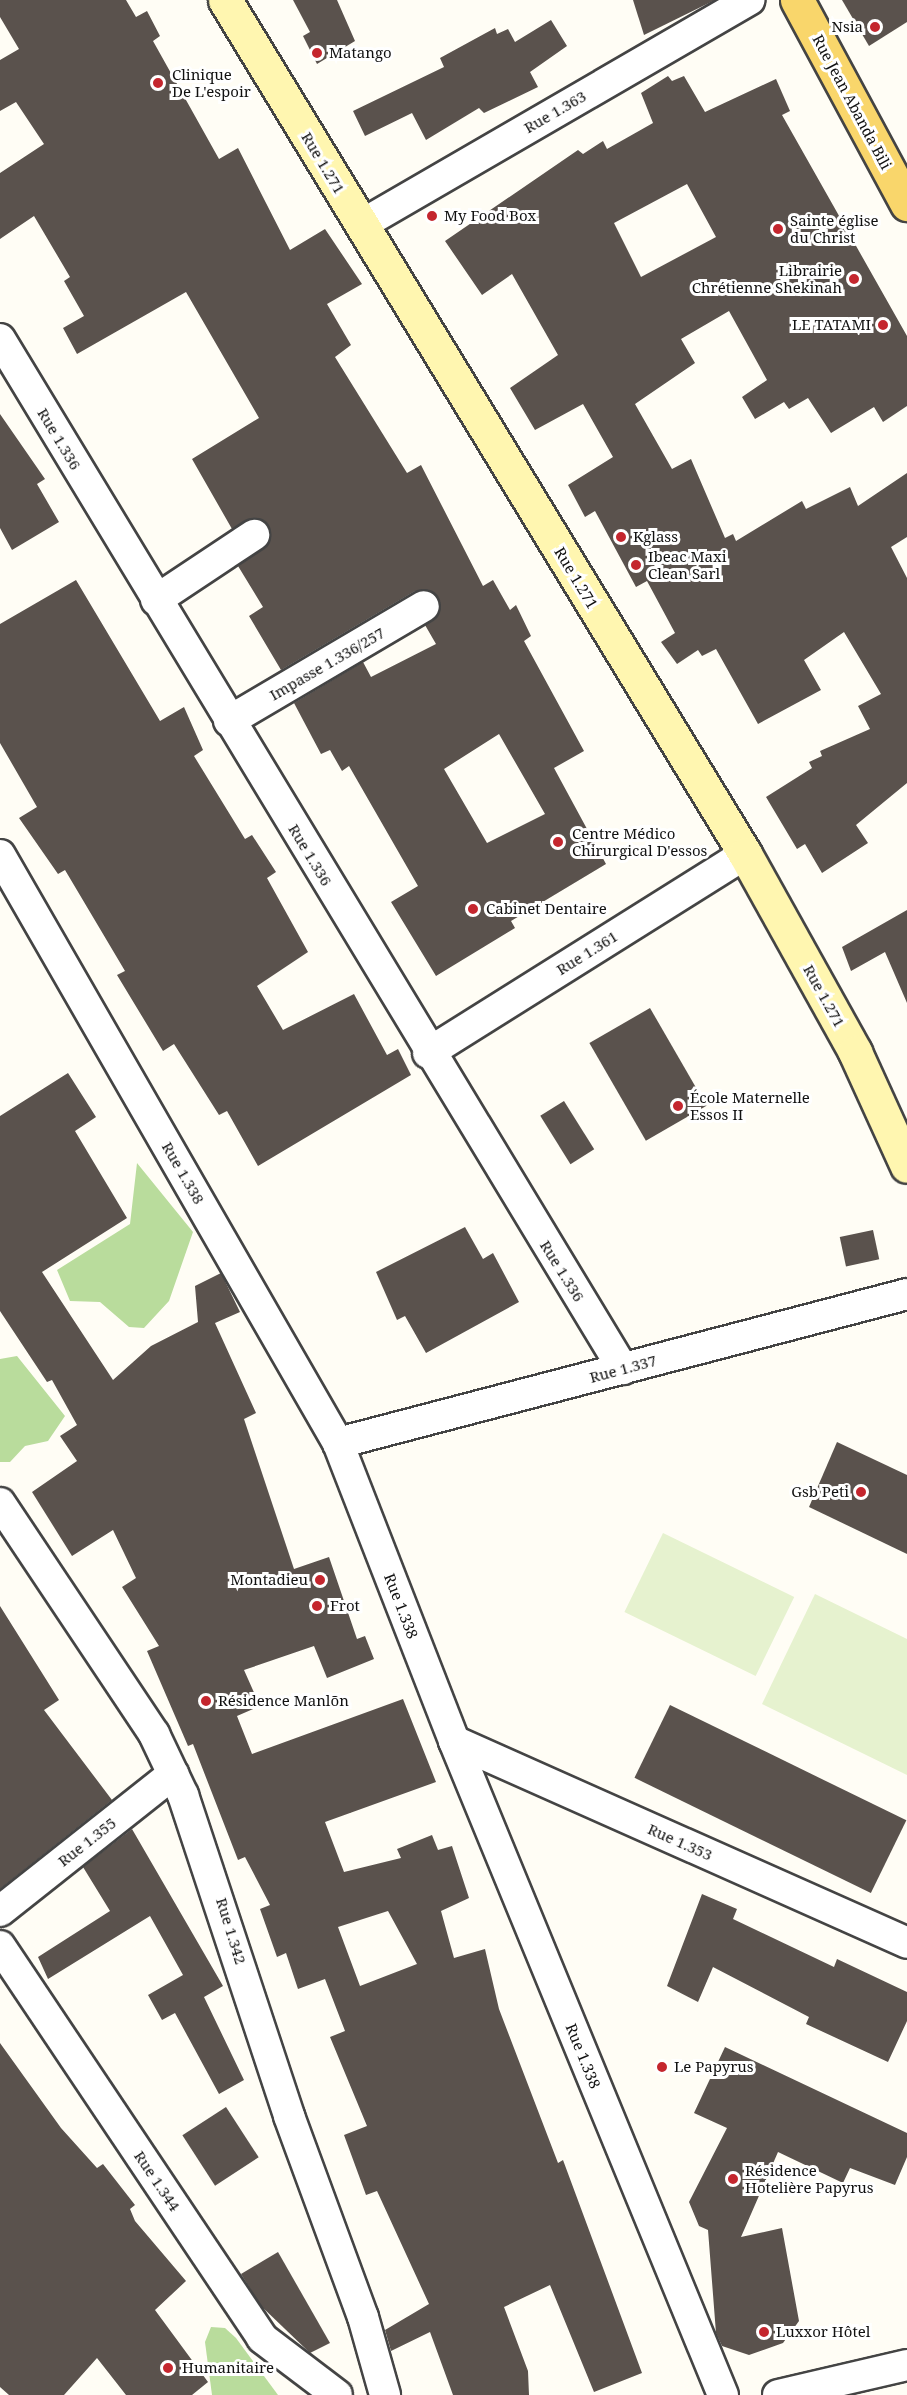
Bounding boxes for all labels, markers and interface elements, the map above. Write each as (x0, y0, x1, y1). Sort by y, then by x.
place label: Nsia (832, 18, 863, 36)
marker: Nsia (868, 20, 882, 34)
street label: Rue Jean Abanda Bili (809, 31, 895, 173)
place label: Matango (329, 44, 392, 62)
marker: Matango (310, 46, 324, 60)
place label: Clinique De L'espoir (172, 65, 251, 100)
marker: Clinique De L'espoir (149, 74, 167, 92)
street label: Rue 1.363 (521, 87, 589, 137)
street label: Rue 1.271 (298, 129, 348, 197)
place label: My Food Box (444, 207, 536, 225)
marker: My Food Box (425, 209, 439, 223)
place label: Sainte église du Christ (790, 211, 879, 246)
marker: Sainte église du Christ (771, 222, 785, 236)
place label: Librairie Chrétienne Shekinah (692, 261, 842, 296)
marker: Librairie Chrétienne Shekinah (847, 272, 861, 286)
place label: LE TATAMI (792, 316, 871, 334)
marker: LE TATAMI (876, 318, 890, 332)
street label: Rue 1.336 (34, 405, 84, 473)
place label: Kglass (633, 528, 678, 546)
marker: Kglass (614, 530, 628, 544)
street label: Rue 1.271 (551, 544, 601, 612)
place label: Ibeac Maxi Clean Sarl (648, 547, 726, 582)
marker: Ibeac Maxi Clean Sarl (629, 558, 643, 572)
street label: Impasse 1.336/257 (266, 624, 388, 704)
street label: Rue 1.336 (285, 821, 335, 889)
place label: Centre Médico Chirurgical D'essos (572, 824, 707, 859)
marker: Centre Médico Chirurgical D'essos (549, 833, 567, 851)
marker: Cabinet Dentaire (464, 900, 482, 918)
place label: Cabinet Dentaire (486, 900, 607, 918)
street label: Rue 1.361 (553, 927, 621, 979)
street label: Rue 1.271 (800, 962, 848, 1030)
place label: École Maternelle Essos II (690, 1088, 810, 1123)
marker: École Maternelle Essos II (671, 1099, 685, 1113)
street label: Rue 1.338 (158, 1139, 208, 1207)
street label: Rue 1.336 (536, 1237, 588, 1305)
street label: Rue 1.337 (588, 1351, 658, 1387)
place label: Gsb Peti (791, 1483, 849, 1501)
marker: Gsb Peti (854, 1485, 868, 1499)
place label: Montadieu (230, 1571, 308, 1589)
street label: Rue 1.338 (380, 1571, 422, 1641)
marker: Montadieu (313, 1573, 327, 1587)
marker: Frot (308, 1597, 326, 1615)
place label: Frot (330, 1597, 360, 1615)
place label: Résidence Manlõn (218, 1692, 349, 1710)
marker: Résidence Manlõn (199, 1694, 213, 1708)
street label: Rue 1.355 (54, 1814, 120, 1870)
street label: Rue 1.353 (645, 1820, 715, 1864)
street label: Rue 1.342 (212, 1896, 250, 1966)
street label: Rue 1.338 (562, 2021, 604, 2091)
place label: Le Papyrus (674, 2058, 754, 2076)
marker: Le Papyrus (655, 2060, 669, 2074)
street label: Rue 1.344 (130, 2148, 184, 2214)
place label: Résidence Hotelière Papyrus (745, 2161, 874, 2196)
marker: Résidence Hotelière Papyrus (726, 2172, 740, 2186)
place label: Luxxor Hôtel (776, 2323, 870, 2341)
marker: Luxxor Hôtel (757, 2325, 771, 2339)
marker: Humanitaire (159, 2359, 177, 2377)
place label: Humanitaire (182, 2359, 274, 2377)

